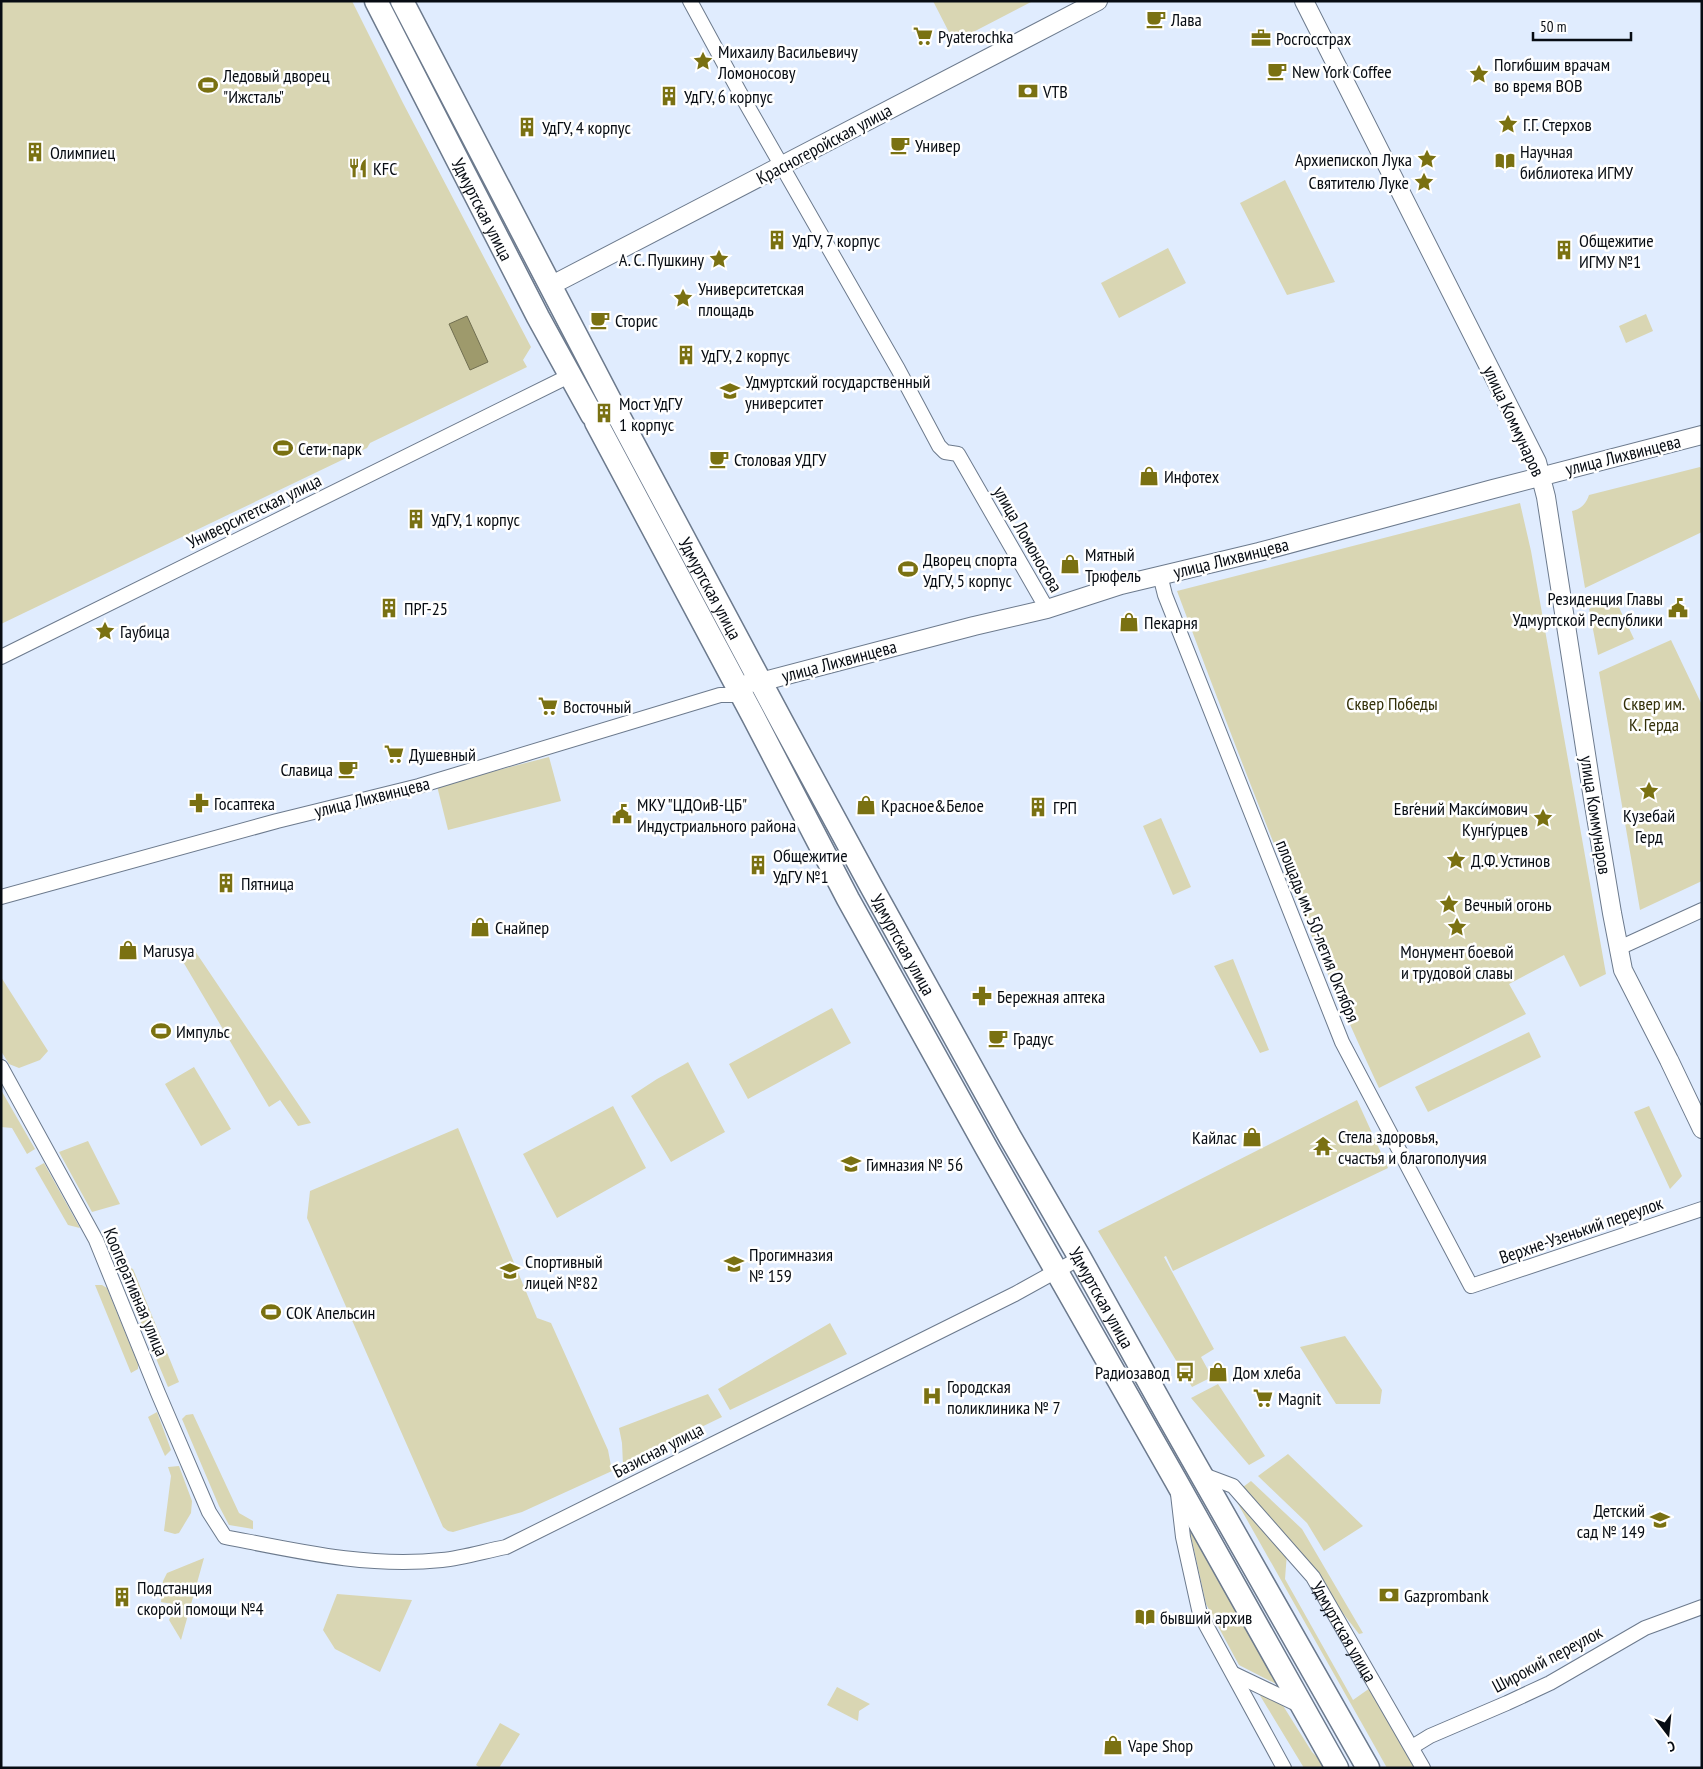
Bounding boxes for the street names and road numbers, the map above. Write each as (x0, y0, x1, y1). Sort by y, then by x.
street label: Красногеройская улица (752, 99, 896, 189)
street label: Удмуртская улица (447, 154, 519, 264)
street label: улица Коммунаров (1478, 362, 1550, 480)
street label: улица Лихвинцева (1563, 430, 1683, 480)
street label: Университетская улица (183, 469, 325, 553)
street label: улица Ломоносова (988, 482, 1068, 596)
street label: Удмуртская улица (674, 533, 747, 643)
street label: улица Лихвинцева (1171, 533, 1291, 583)
street label: улица Лихвинцева (779, 635, 899, 687)
street label: улица Коммунаров (1575, 754, 1617, 876)
street label: улица Лихвинцева (312, 772, 432, 822)
street label: площадь им. 50-летия Октября (1271, 837, 1365, 1025)
street label: Удмуртская улица (866, 890, 941, 999)
street label: Верхне-Узенький переулок (1496, 1191, 1666, 1269)
street label: Кооперативная улица (99, 1224, 173, 1360)
street label: Удмуртская улица (1065, 1243, 1139, 1352)
street label: Базисная улица (609, 1417, 707, 1483)
street label: Удмуртская улица (1306, 1577, 1382, 1686)
street label: Широкий переулок (1488, 1620, 1606, 1698)

